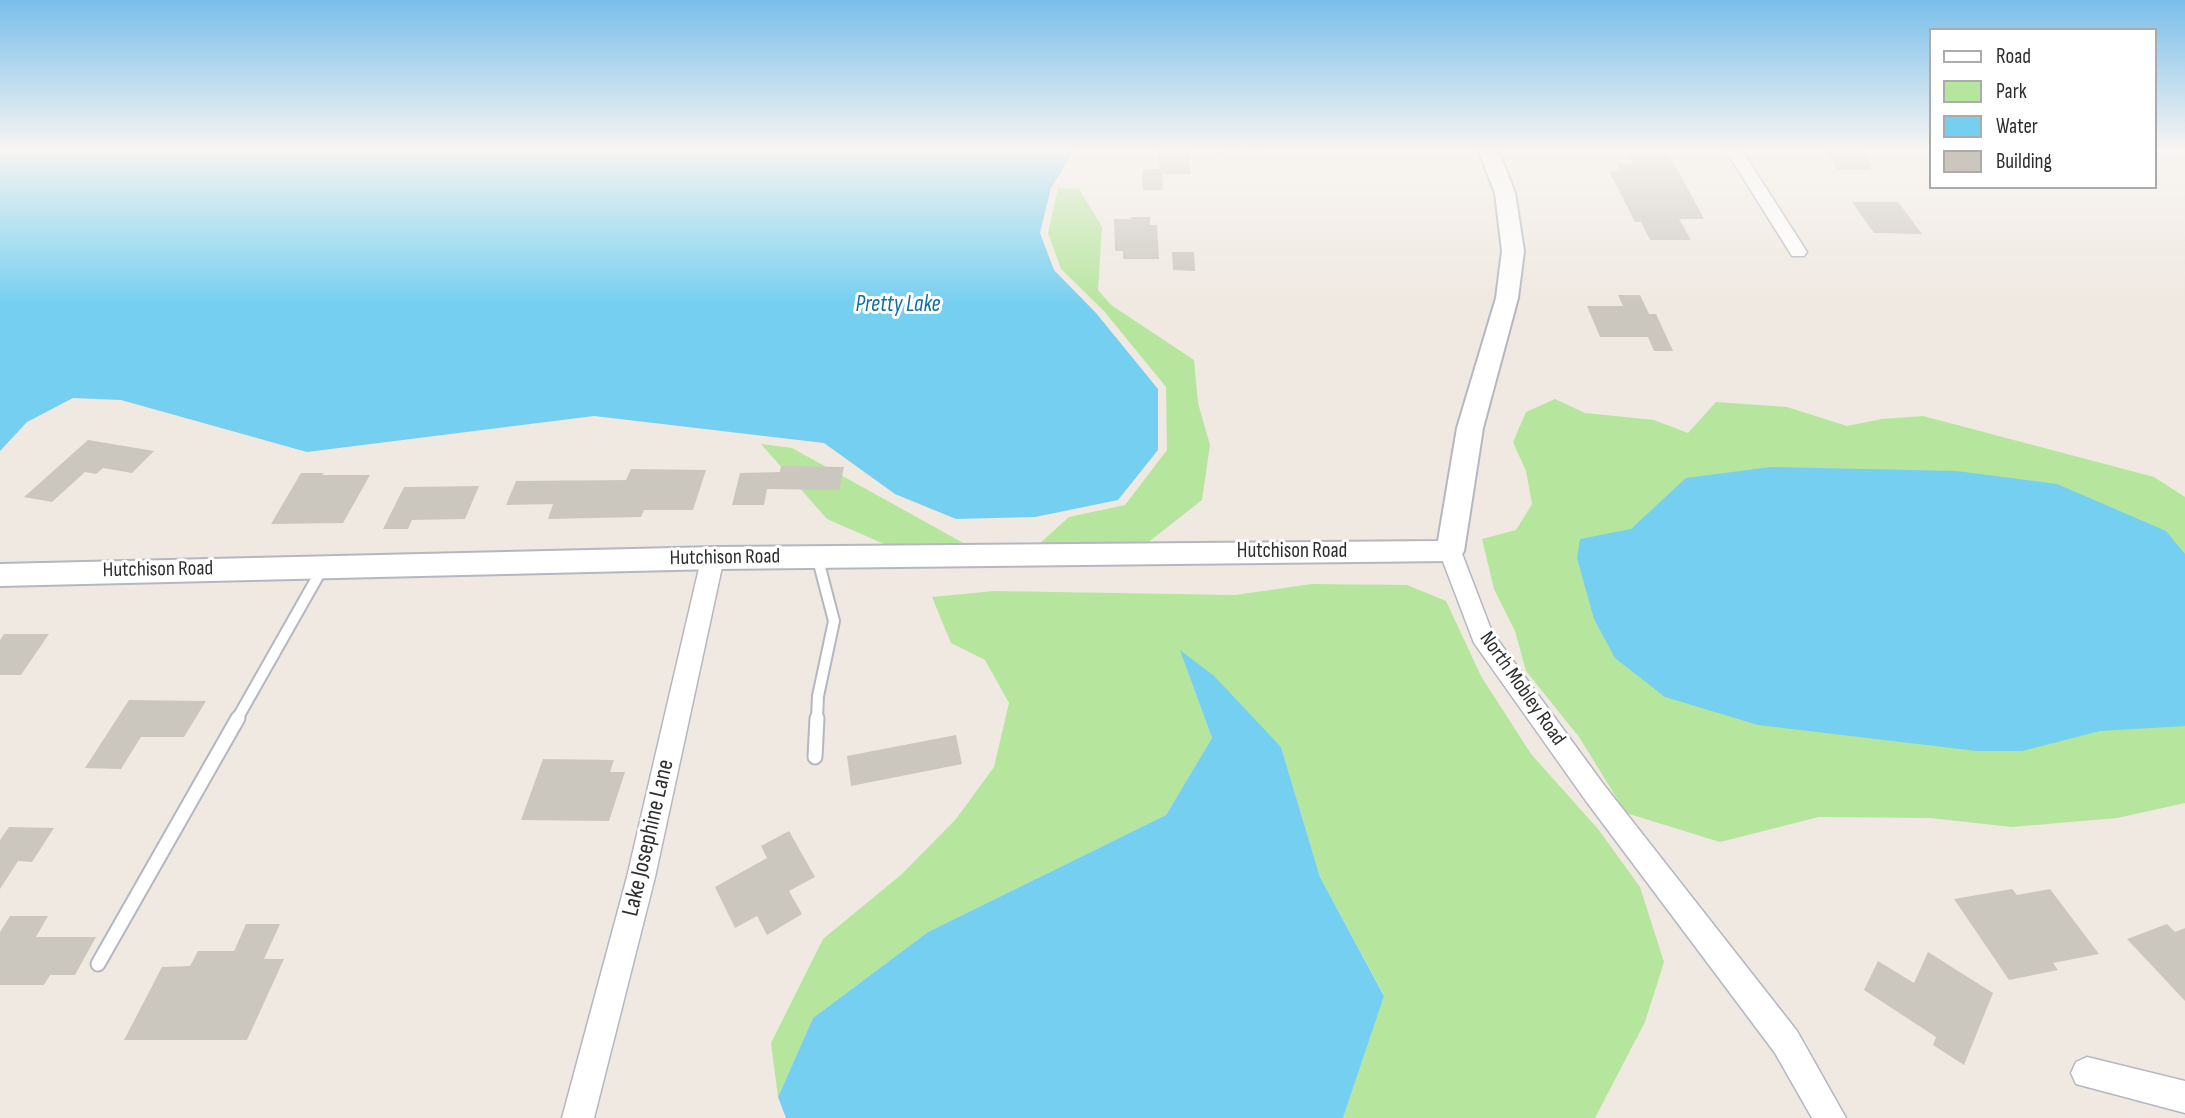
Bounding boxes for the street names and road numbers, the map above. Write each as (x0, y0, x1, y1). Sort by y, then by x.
street label: Hutchison Road (1237, 539, 1347, 565)
street label: Hutchison Road (670, 544, 780, 572)
street label: Hutchison Road (103, 556, 213, 584)
street label: North Mobley Road (1474, 627, 1570, 751)
street label: Lake Josephine Lane (617, 757, 681, 919)

